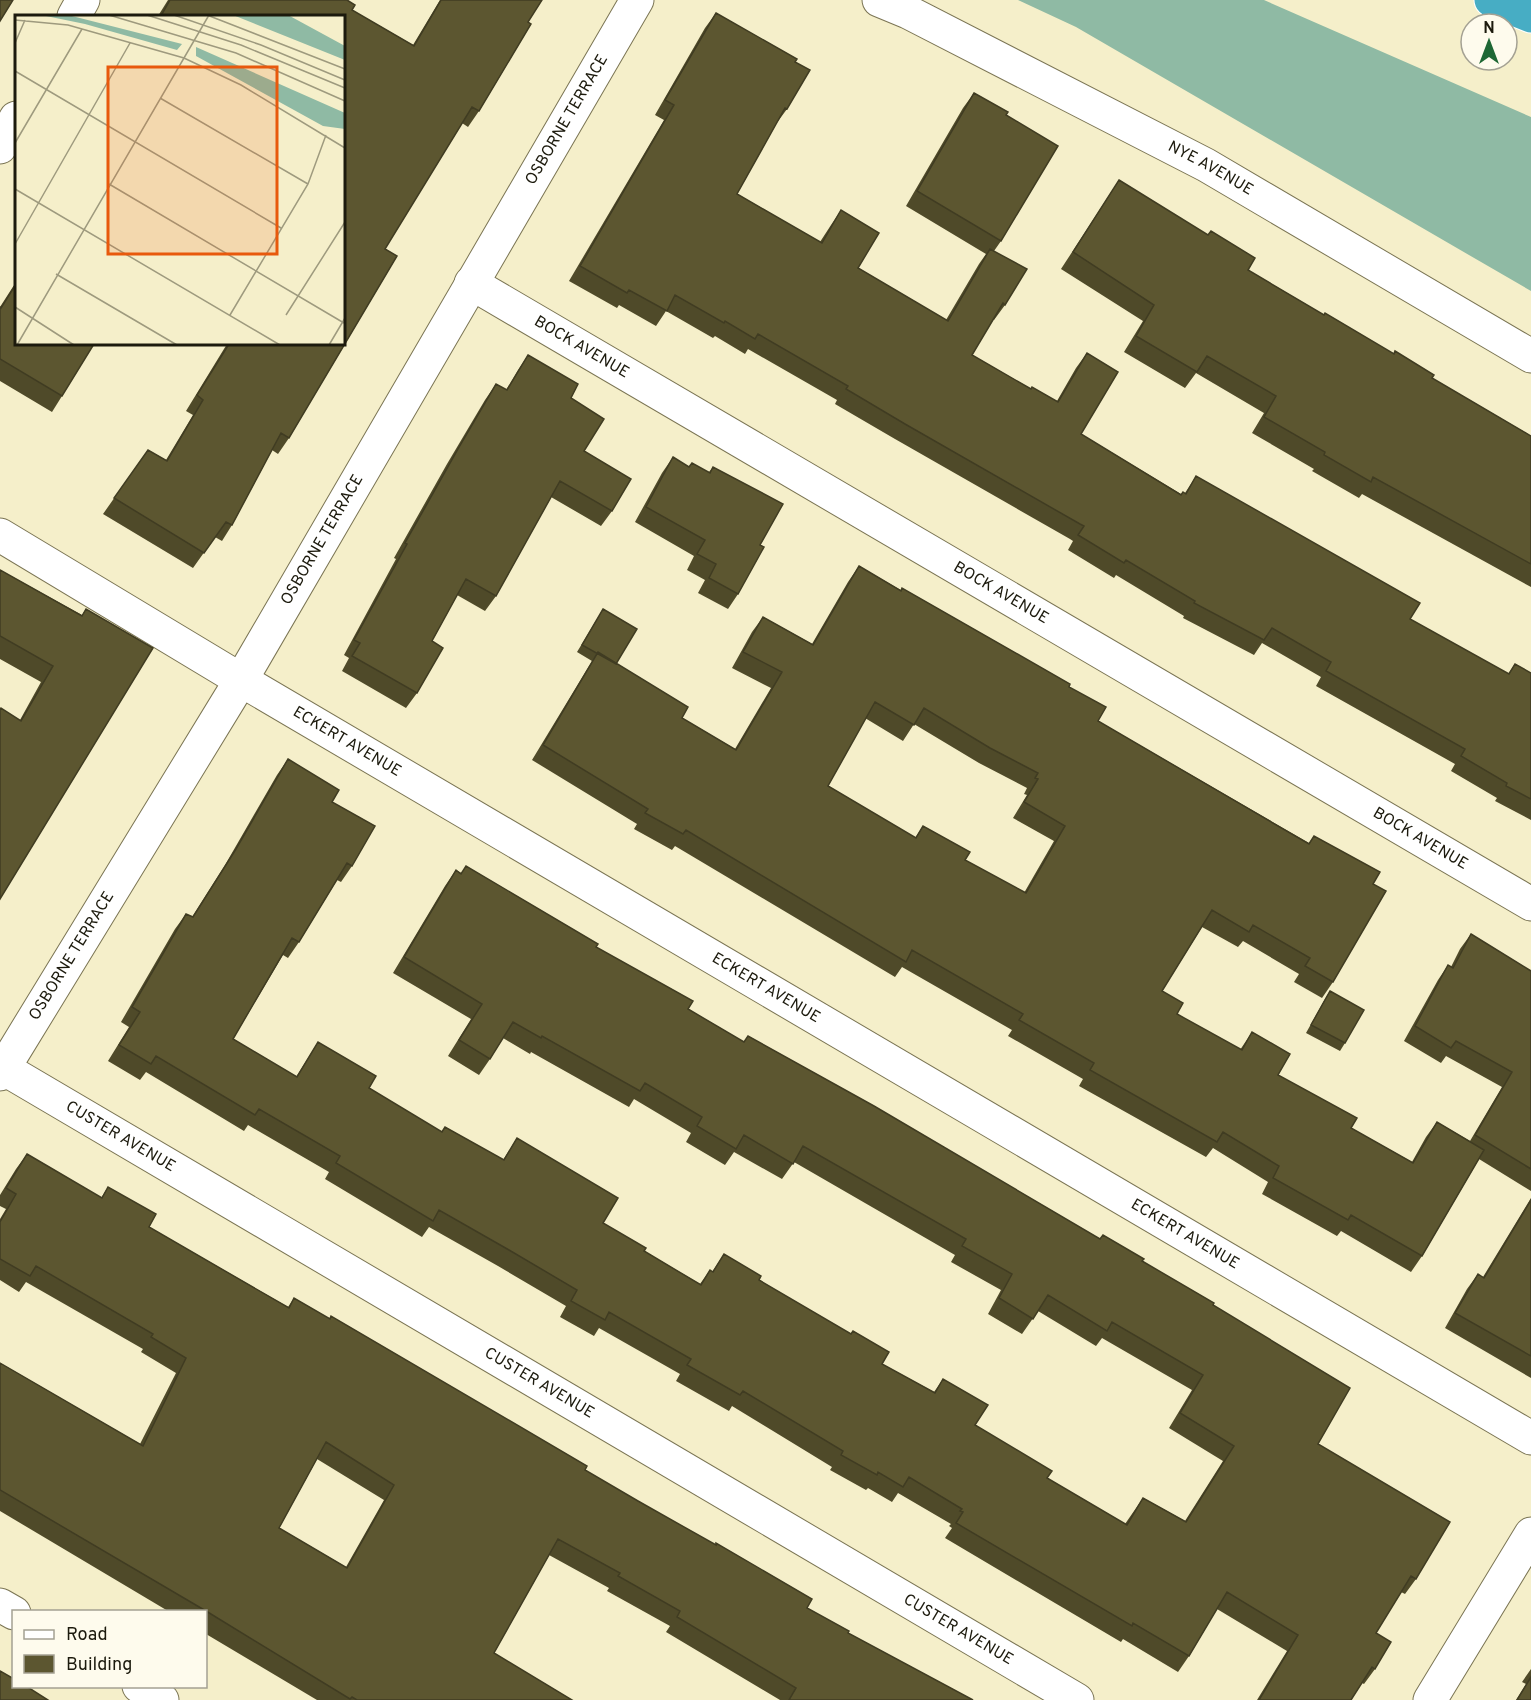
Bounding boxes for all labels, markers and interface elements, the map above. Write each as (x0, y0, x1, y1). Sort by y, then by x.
north arrow (1459, 12, 1519, 72)
inset map (15, 15, 345, 345)
text: N (1483, 19, 1495, 39)
street label: OSBORNE TERRACE (521, 51, 613, 189)
street label: NYE AVENUE (1164, 137, 1257, 200)
street label: BOCK AVENUE (530, 312, 633, 383)
street label: OSBORNE TERRACE (277, 471, 368, 609)
street label: BOCK AVENUE (950, 558, 1052, 629)
street label: ECKERT AVENUE (289, 703, 405, 782)
street label: BOCK AVENUE (1369, 803, 1471, 875)
street label: OSBORNE TERRACE (25, 888, 119, 1024)
street label: ECKERT AVENUE (708, 949, 824, 1028)
street label: CUSTER AVENUE (62, 1097, 179, 1177)
street label: ECKERT AVENUE (1127, 1195, 1243, 1274)
street label: CUSTER AVENUE (480, 1343, 598, 1424)
street label: CUSTER AVENUE (899, 1590, 1017, 1670)
legend (12, 1610, 207, 1688)
text: Road (66, 1624, 108, 1647)
text: Building (66, 1654, 132, 1677)

